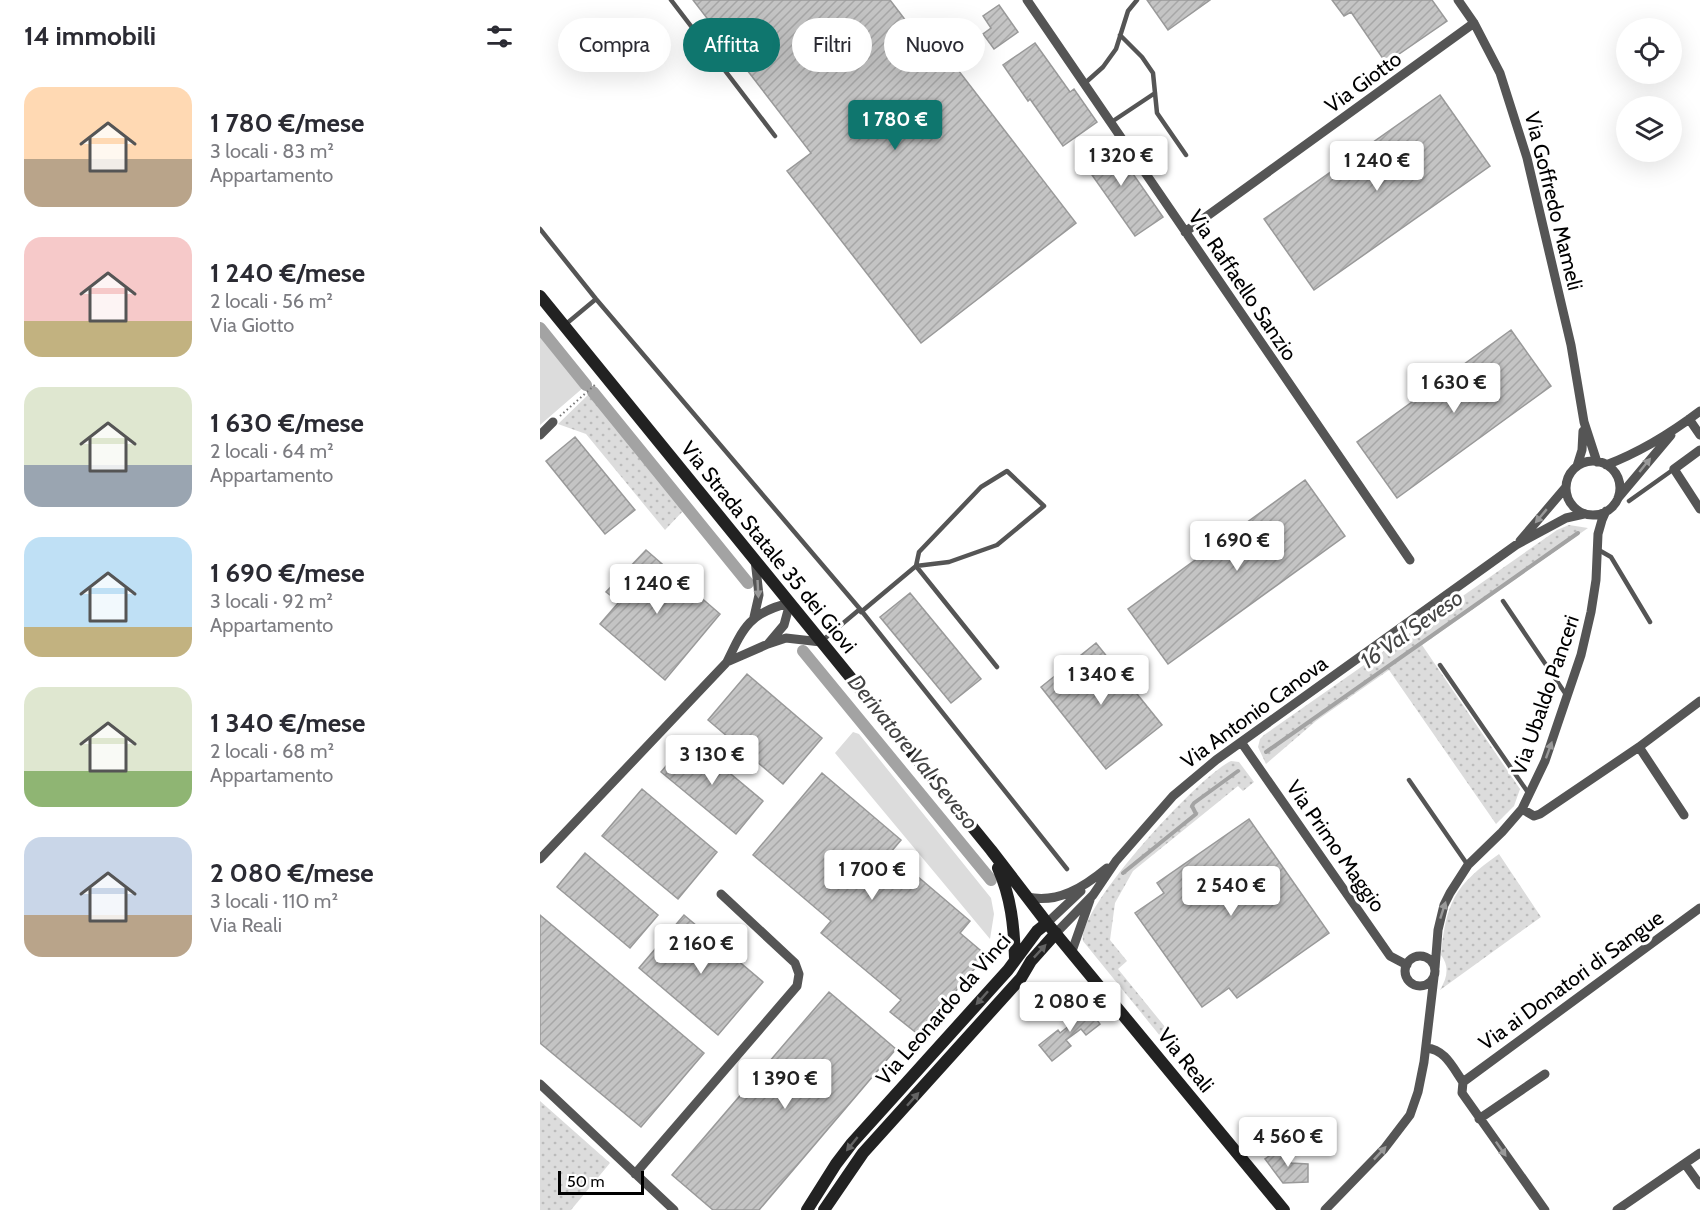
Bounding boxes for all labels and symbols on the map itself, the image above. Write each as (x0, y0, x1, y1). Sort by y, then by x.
street label: Via Giotto (1320, 46, 1406, 118)
pin: 1 780 € (840, 100, 950, 151)
street label: Via Goffredo Mameli (1520, 109, 1588, 293)
pin: 1 320 € (1066, 136, 1176, 187)
pin: 1 240 € (1322, 141, 1432, 192)
street label: Via Raffaello Sanzio (1183, 205, 1303, 365)
pin: 1 630 € (1399, 363, 1509, 414)
street label: Via Strada Statale 35 dei Giovi (676, 436, 862, 658)
one-way arrow (1639, 458, 1651, 473)
one-way arrow (1535, 508, 1548, 523)
pin: 1 690 € (1182, 521, 1292, 572)
pin: 1 240 € (602, 564, 712, 615)
one-way arrow (753, 579, 762, 598)
water label: 16 Val Seveso (1356, 584, 1468, 674)
street label: Via Ubaldo Panceri (1506, 612, 1584, 778)
street label: Via Antonio Canova (1176, 650, 1332, 774)
pin: 1 340 € (1046, 655, 1156, 706)
water label: Derivatore Val Seveso (842, 669, 984, 835)
pin: 3 130 € (657, 735, 767, 786)
one-way arrow (1544, 740, 1554, 758)
street label: Via Primo Maggio (1281, 775, 1391, 917)
pin: 1 700 € (817, 850, 927, 901)
pin: 2 540 € (1176, 866, 1286, 917)
one-way arrow (1439, 901, 1448, 919)
street label: Via ai Donatori di Sangue (1474, 904, 1668, 1055)
pin: 2 160 € (646, 924, 756, 975)
street label: Via Leonardo da Vinci (871, 928, 1015, 1090)
one-way arrow (1033, 944, 1047, 959)
pin: 2 080 € (1015, 982, 1125, 1033)
one-way arrow (975, 991, 989, 1006)
street label: Via Reali (1153, 1023, 1219, 1097)
pin: 1 390 € (730, 1059, 840, 1110)
one-way arrow (906, 1091, 920, 1106)
pin: 4 560 € (1233, 1117, 1343, 1168)
one-way arrow (846, 1136, 858, 1151)
one-way arrow (1495, 1140, 1507, 1156)
one-way arrow (1373, 1146, 1386, 1161)
scale bar (558, 1168, 644, 1196)

